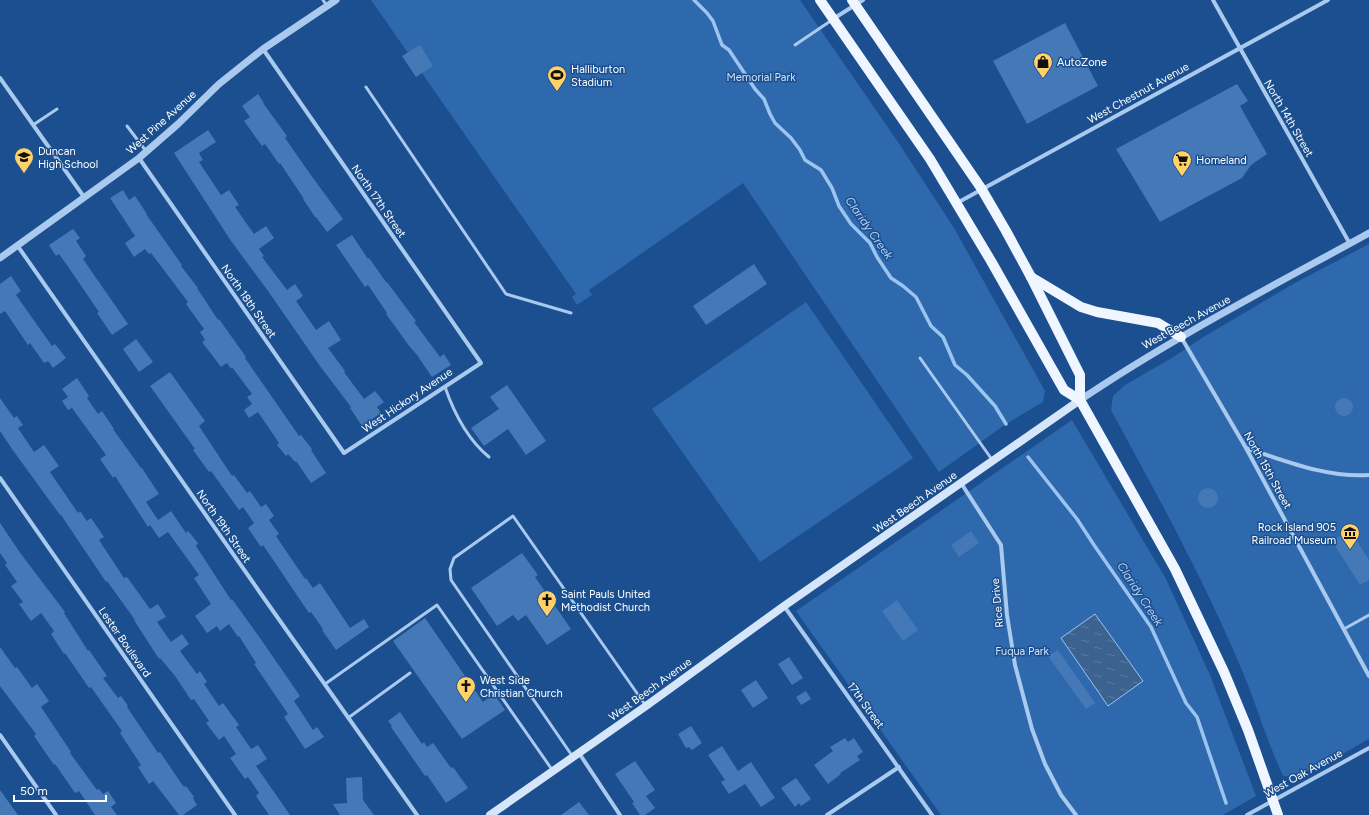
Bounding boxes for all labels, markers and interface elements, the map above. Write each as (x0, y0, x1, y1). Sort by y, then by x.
shop icon: AutoZone (1032, 51, 1054, 79)
place label: AutoZone (1057, 56, 1107, 69)
street label: West Chestnut Avenue (1085, 60, 1191, 127)
place label: Halliburton Stadium (571, 63, 625, 89)
sports icon: Halliburton Stadium (546, 64, 568, 92)
park label: Memorial Park (727, 71, 796, 84)
street label: North 14th Street (1261, 77, 1316, 159)
street label: West Pine Avenue (124, 88, 199, 157)
place label: Duncan High School (38, 145, 98, 171)
school or university icon: Duncan High School (13, 146, 35, 174)
supermarket icon: Homeland (1171, 149, 1193, 177)
place label: Homeland (1196, 154, 1247, 167)
street label: North 17th Street (349, 162, 409, 240)
water label: Claridy Creek (842, 194, 896, 263)
street label: North 18th Street (218, 262, 279, 341)
street label: West Beech Avenue (1140, 293, 1233, 352)
street label: West Hickory Avenue (360, 365, 455, 435)
street label: North 15th Street (1241, 429, 1294, 511)
street label: West Beech Avenue (871, 469, 960, 536)
street label: North 19th Street (194, 487, 254, 565)
place label: Rock Island 905 Railroad Museum (1252, 521, 1336, 547)
museum icon: Rock Island 905 Railroad Museum (1339, 522, 1361, 550)
water label: Claridy Creek (1114, 559, 1166, 630)
street label: Rice Drive (989, 578, 1006, 628)
place label: Saint Pauls United Methodist Church (561, 588, 650, 614)
church icon: Saint Pauls United Methodist Church (536, 589, 558, 617)
street label: Lester Boulevard (96, 605, 154, 680)
park label: Fuqua Park (995, 645, 1050, 658)
street label: West Beech Avenue (606, 655, 694, 724)
place label: West Side Christian Church (480, 674, 563, 700)
church icon: West Side Christian Church (455, 675, 477, 703)
street label: 17th Street (844, 680, 887, 731)
street label: West Oak Avenue (1262, 747, 1345, 800)
scale bar (14, 777, 106, 803)
text: 50 m (20, 784, 48, 798)

